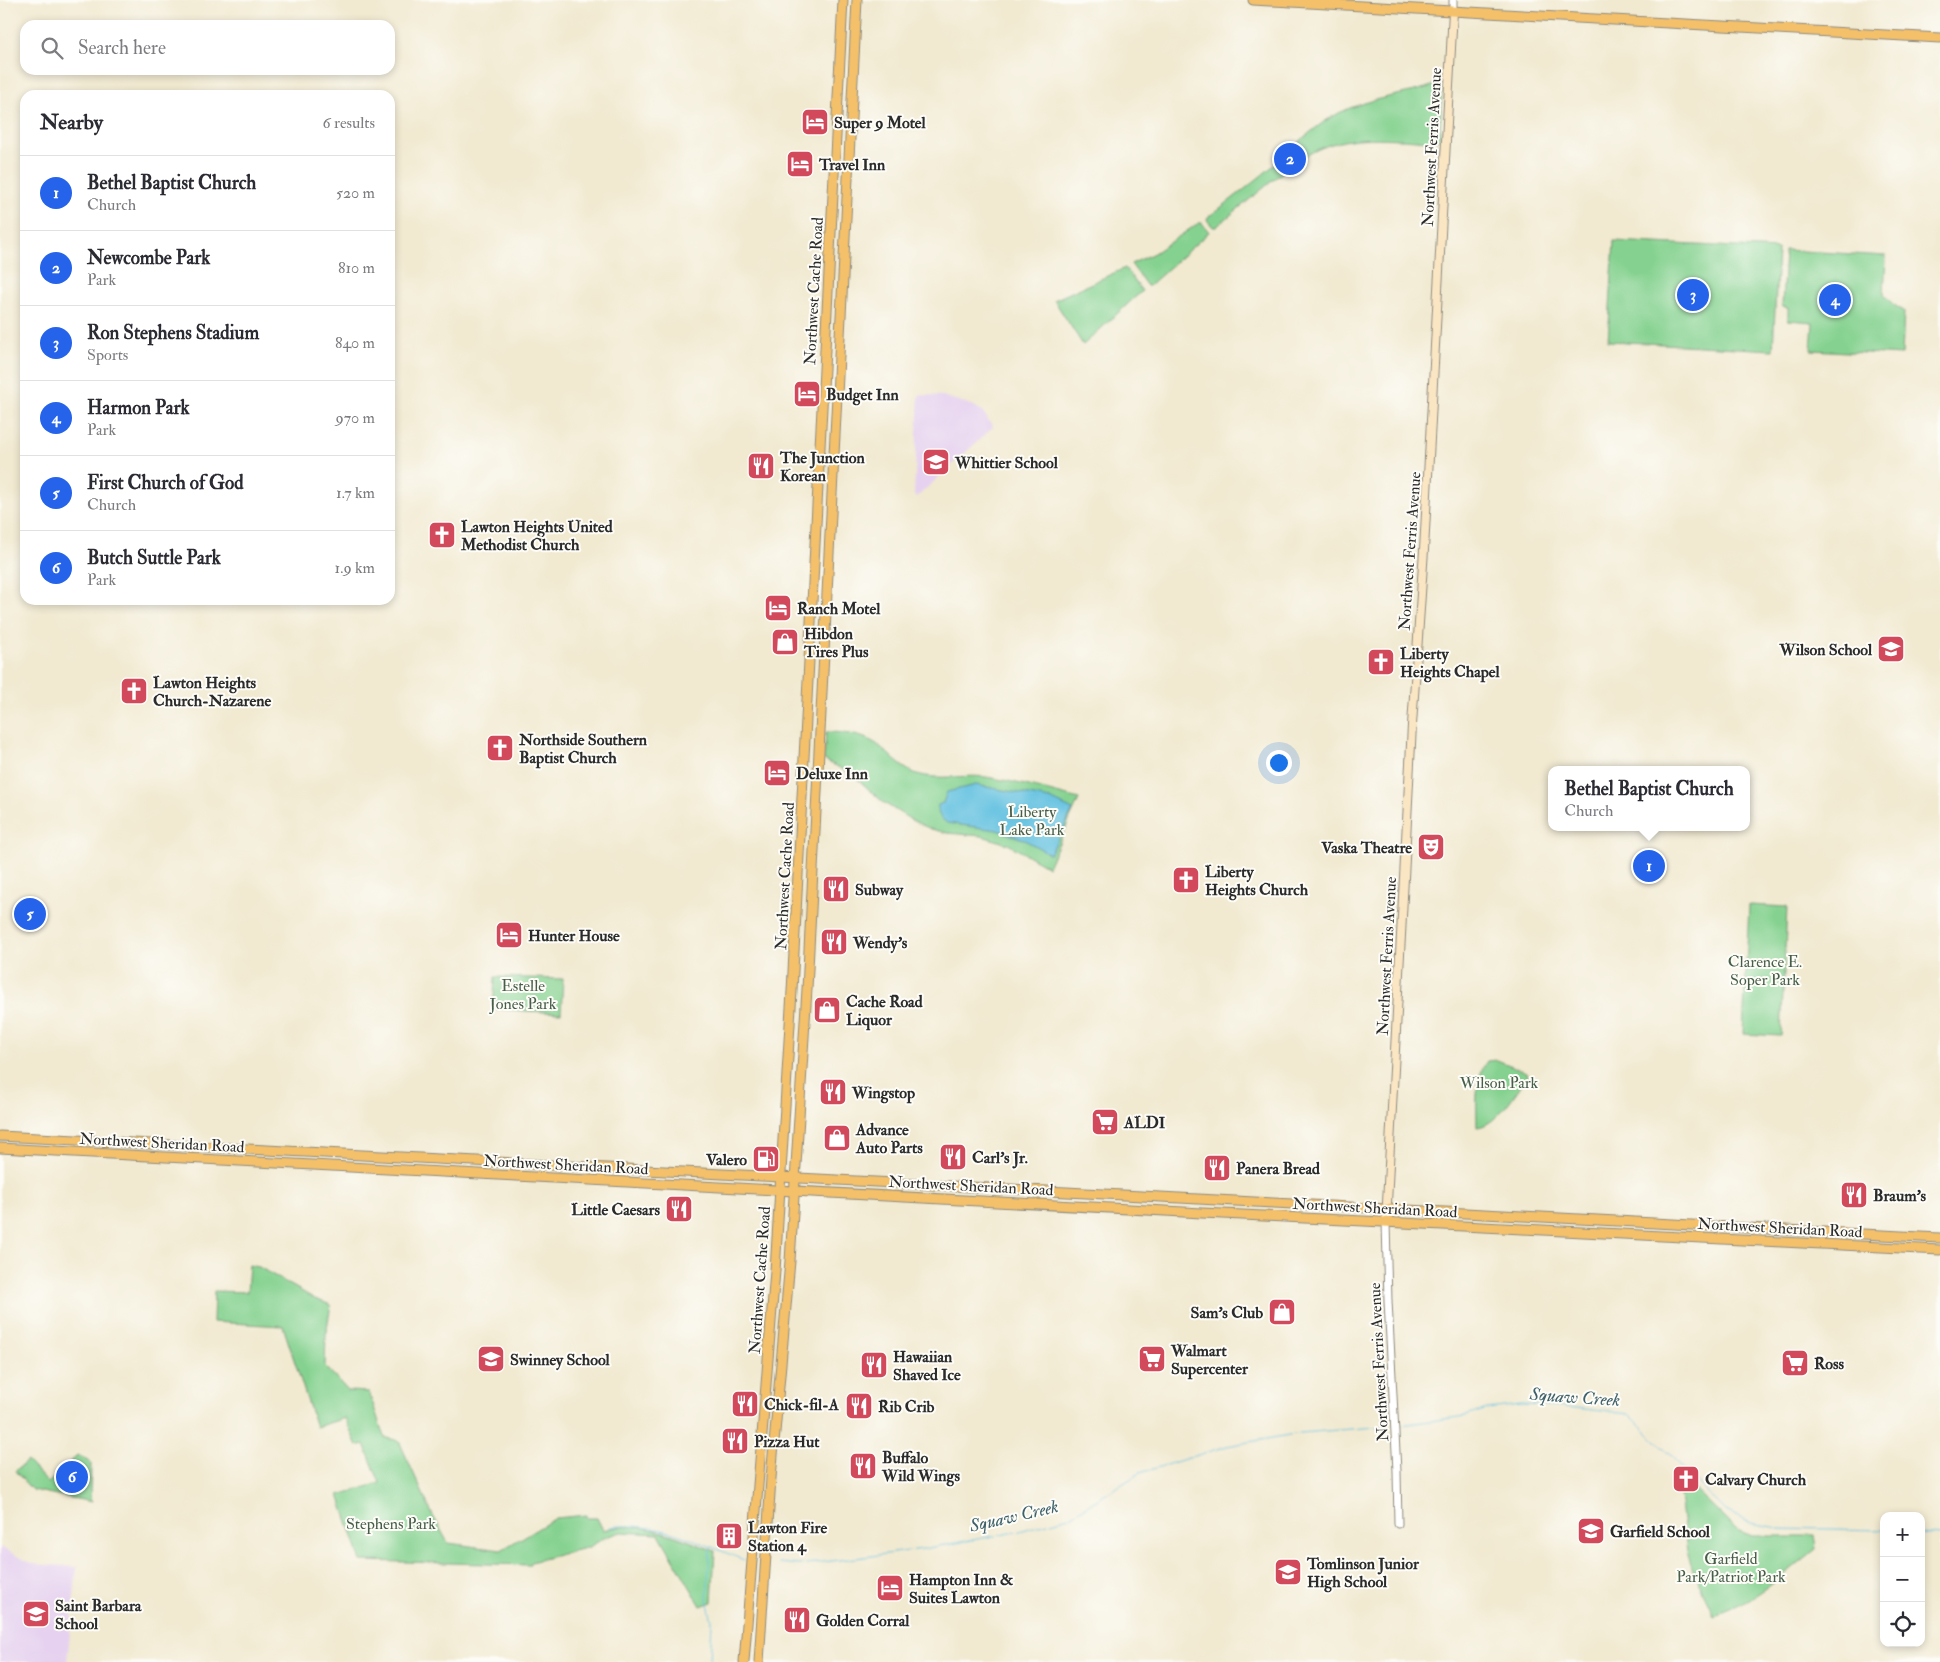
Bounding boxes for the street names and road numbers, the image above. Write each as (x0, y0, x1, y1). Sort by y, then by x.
street label: Northwest Ferris Avenue (1418, 67, 1446, 227)
street label: Northwest Cache Road (800, 216, 828, 366)
street label: Northwest Ferris Avenue (1394, 471, 1426, 631)
street label: Northwest Cache Road (771, 801, 799, 951)
street label: Northwest Ferris Avenue (1373, 876, 1401, 1036)
street label: Northwest Sheridan Road (79, 1129, 245, 1157)
street label: Northwest Sheridan Road (483, 1151, 649, 1179)
street label: Northwest Sheridan Road (888, 1172, 1054, 1200)
street label: Northwest Sheridan Road (1292, 1194, 1458, 1222)
street label: Northwest Cache Road (745, 1205, 775, 1355)
street label: Northwest Sheridan Road (1697, 1214, 1863, 1242)
street label: Northwest Ferris Avenue (1365, 1282, 1393, 1442)

